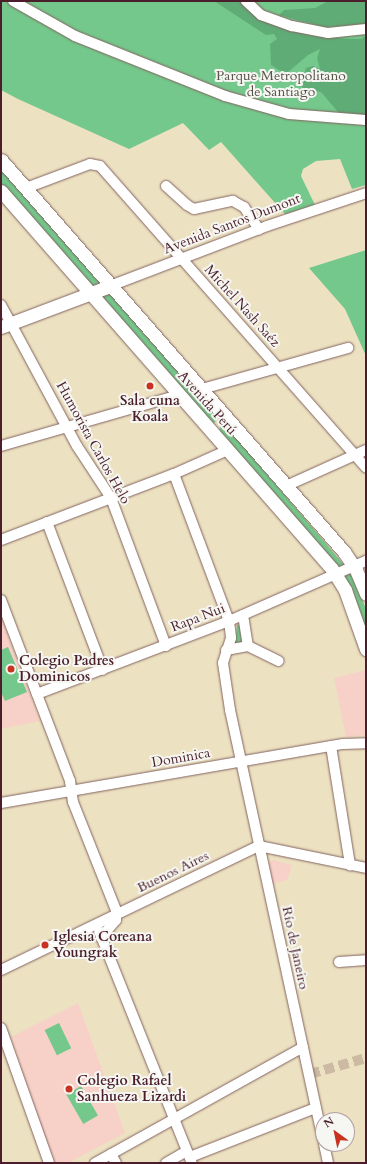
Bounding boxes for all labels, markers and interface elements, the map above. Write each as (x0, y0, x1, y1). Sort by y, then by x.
park label: Parque Metropolitano de Santiago (216, 68, 346, 100)
street label: Avenida Santos Dumont (161, 190, 303, 258)
street label: Michel Nash Saéz (201, 261, 283, 351)
street label: Avenida Perú (174, 368, 240, 438)
street label: Humorista Carlos Helo (52, 379, 134, 507)
marker: Sala cuna Koala (145, 381, 155, 391)
place label: Sala cuna Koala (120, 393, 180, 426)
street label: Rapa Nui (169, 600, 227, 636)
place label: Colegio Padres Dominicos (19, 653, 114, 686)
marker: Colegio Padres Dominicos (6, 664, 16, 674)
street label: Dominica (150, 745, 212, 771)
street label: Buenos Aires (134, 847, 212, 897)
street label: Río de Janeiro (278, 905, 312, 991)
place label: Iglesia Coreana Youngrak (53, 929, 152, 962)
marker: Iglesia Coreana Youngrak (40, 940, 50, 950)
place label: Colegio Rafael Sanhueza Lizardi (77, 1073, 186, 1106)
marker: Colegio Rafael Sanhueza Lizardi (64, 1084, 74, 1094)
north arrow (315, 1112, 355, 1152)
text: N (321, 1113, 337, 1131)

